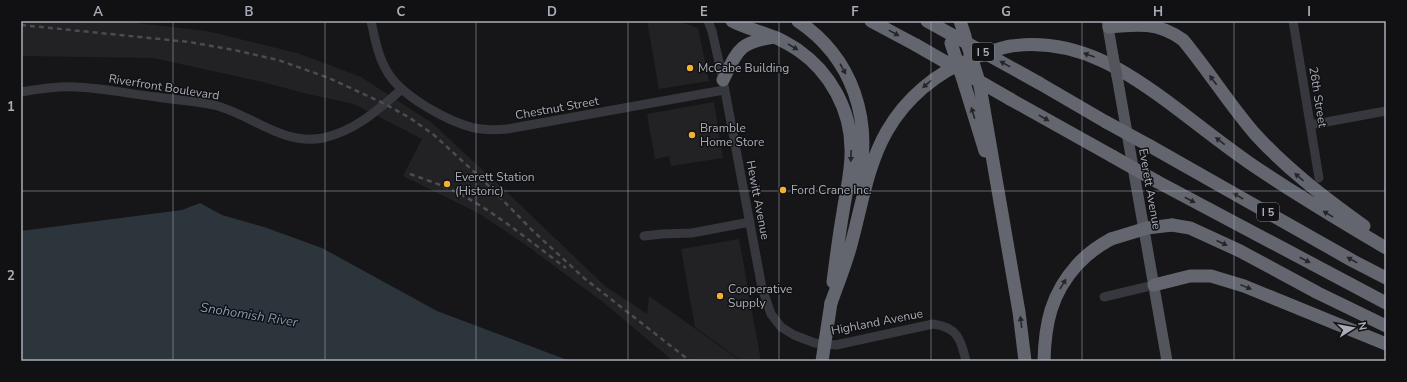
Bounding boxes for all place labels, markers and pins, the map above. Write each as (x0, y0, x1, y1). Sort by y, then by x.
place label: McCabe Building (698, 60, 789, 76)
marker: McCabe Building (685, 63, 695, 73)
place label: Bramble Home Store (700, 120, 764, 150)
marker: Bramble Home Store (687, 130, 697, 140)
place label: Everett Station (Historic) (455, 169, 535, 199)
marker: Everett Station (Historic) (442, 179, 452, 189)
place label: Ford Crane Inc. (791, 182, 872, 198)
marker: Ford Crane Inc. (778, 185, 788, 195)
place label: Cooperative Supply (728, 281, 792, 311)
marker: Cooperative Supply (715, 291, 725, 301)

